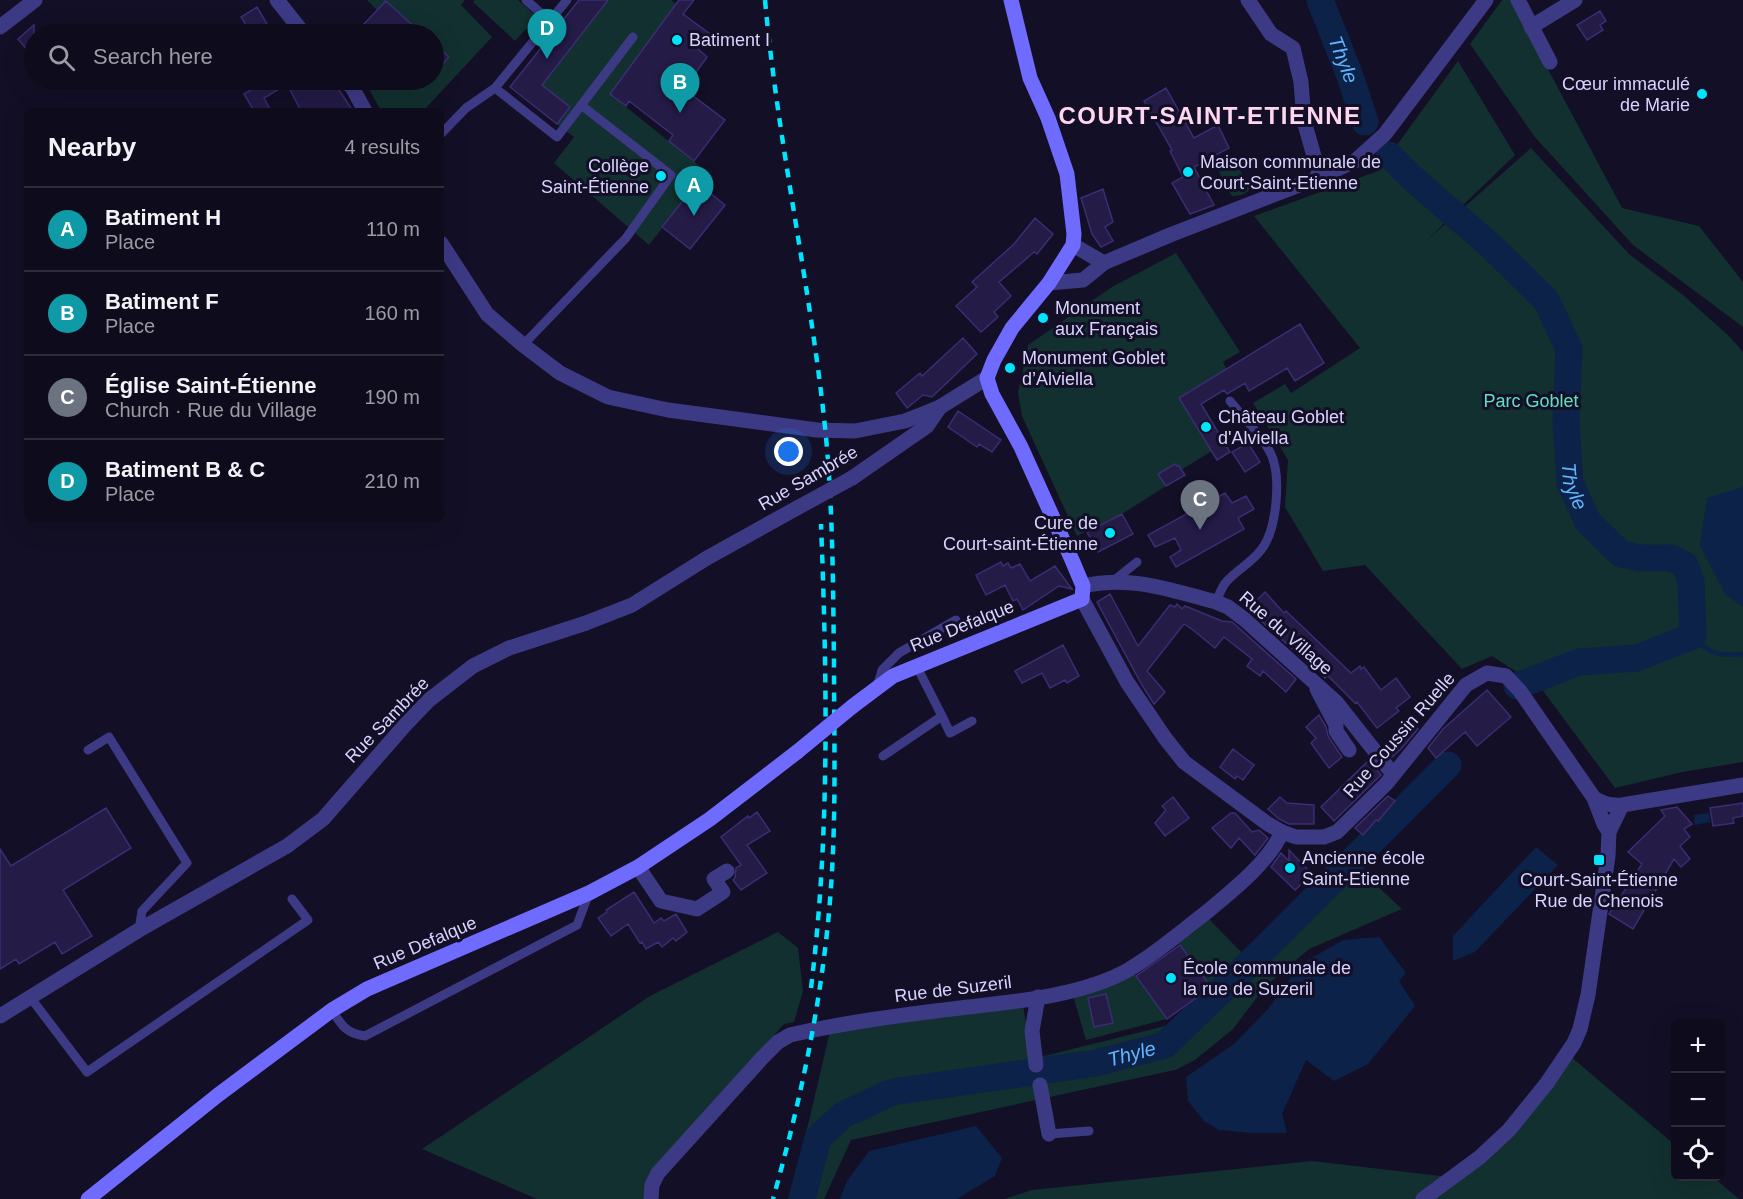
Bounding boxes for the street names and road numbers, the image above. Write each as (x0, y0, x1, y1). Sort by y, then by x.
street label: Rue Sambrée (755, 442, 861, 514)
street label: Rue du Village (1235, 587, 1337, 679)
street label: Rue Defalque (907, 596, 1017, 656)
street label: Rue Coussin Ruelle (1339, 668, 1459, 802)
street label: Rue Sambrée (341, 673, 433, 767)
street label: Rue Defalque (370, 912, 480, 974)
street label: Rue de Suzeril (893, 972, 1013, 1006)

